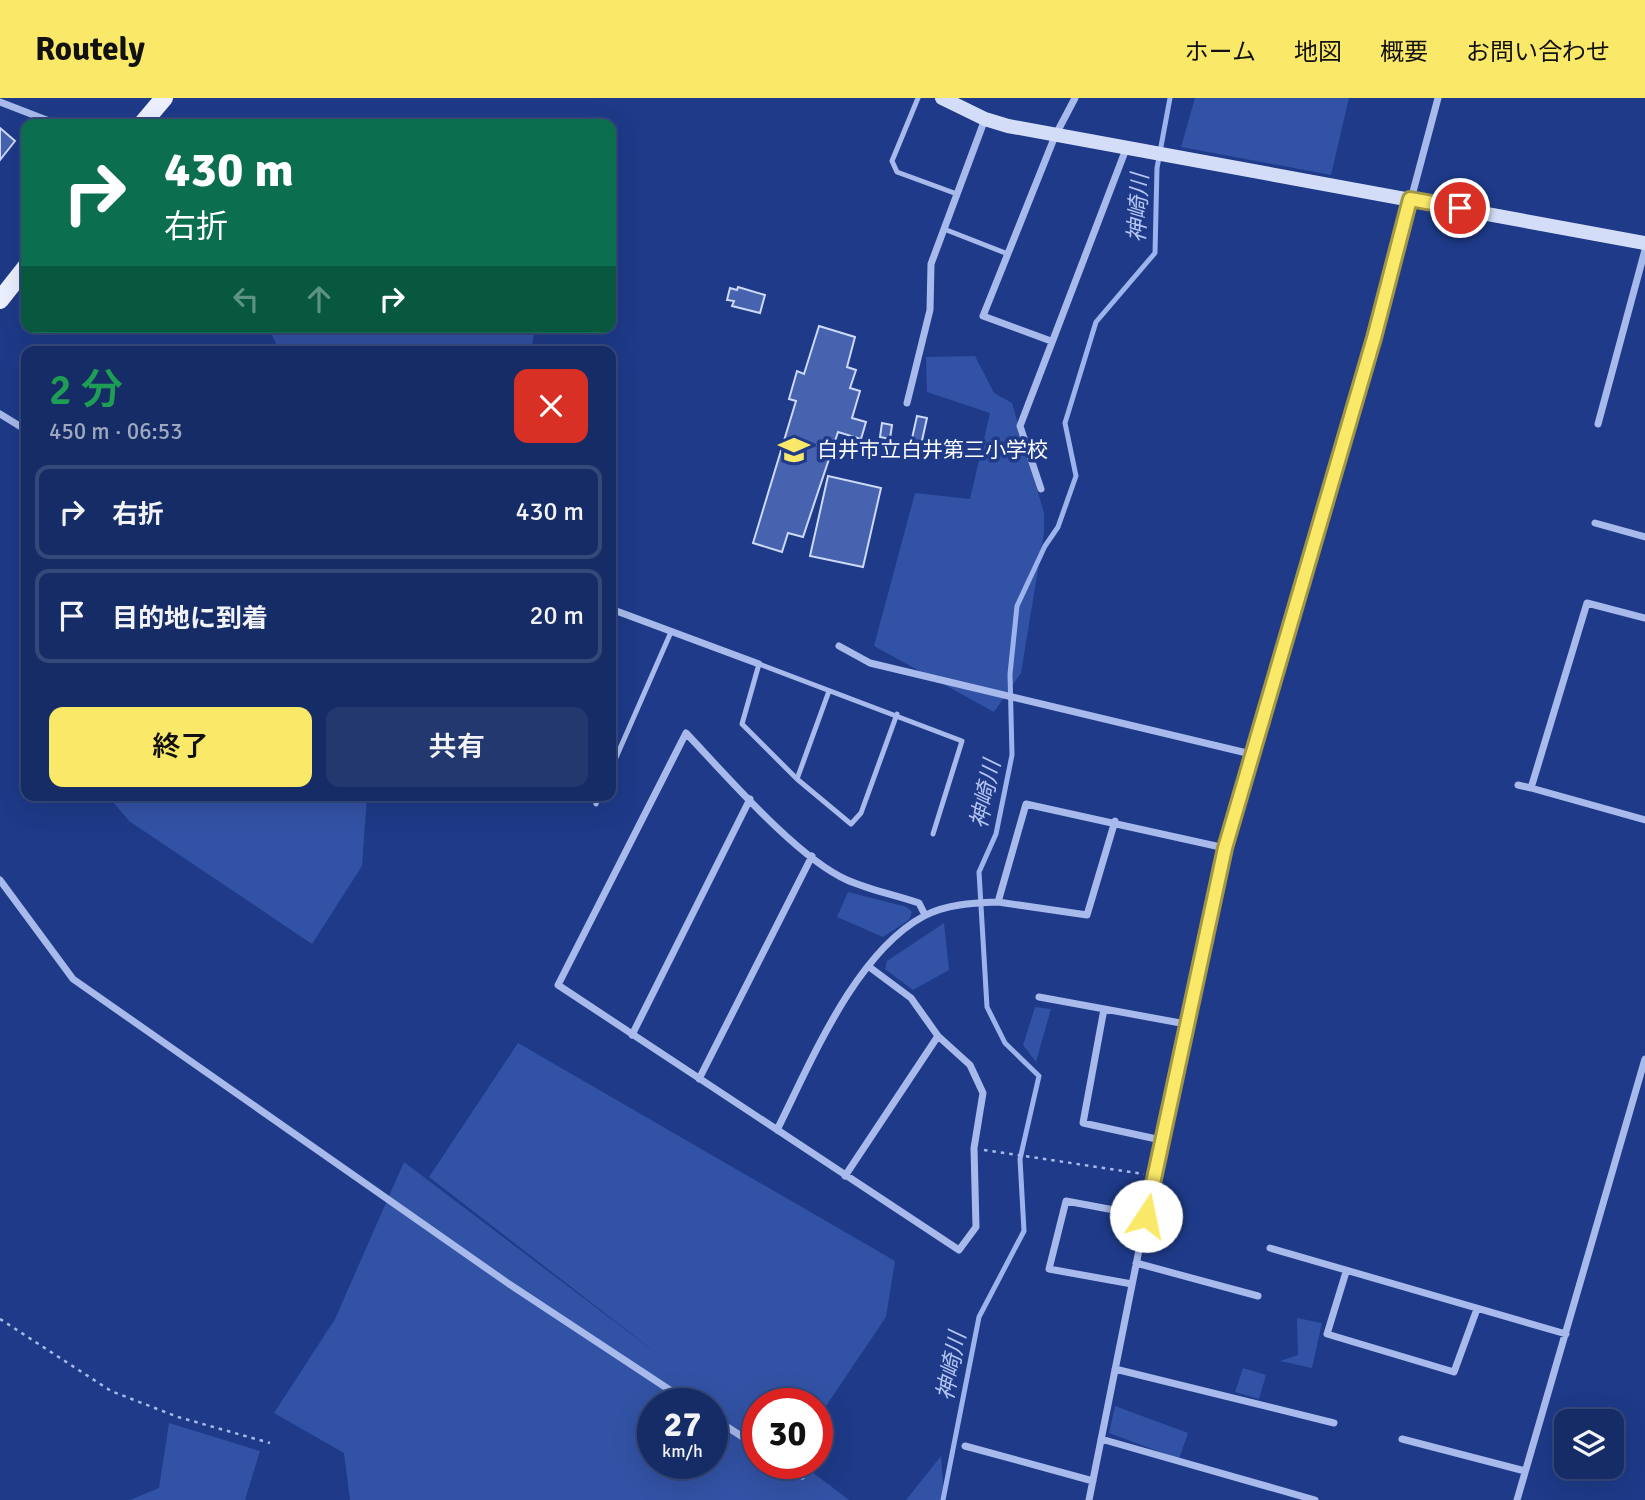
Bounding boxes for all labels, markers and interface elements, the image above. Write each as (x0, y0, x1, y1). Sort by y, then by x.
text: Routely (35, 29, 145, 70)
text: ホーム (1185, 37, 1256, 67)
text: 地図 (1294, 37, 1342, 67)
text: 概要 (1380, 37, 1428, 67)
text: お問い合わせ (1466, 37, 1610, 67)
text: 430 m (164, 140, 294, 200)
icon: right (49, 147, 140, 238)
water label: 神崎川 (1122, 170, 1155, 243)
pin (1430, 178, 1490, 238)
icon: arrive (1441, 189, 1479, 227)
text: 右折 (164, 207, 228, 246)
icon: left (227, 280, 265, 318)
icon: ahead (300, 280, 338, 318)
icon: right (373, 280, 411, 318)
text: 2 分 (49, 365, 123, 416)
button: close (514, 369, 588, 443)
text: 450 m · 06:53 (49, 417, 183, 446)
school or university icon: 白井市立白井第三小学校 (777, 433, 811, 467)
place label: 白井市立白井第三小学校 (817, 437, 1048, 463)
icon: right (53, 493, 91, 531)
text: 430 m (515, 496, 584, 528)
text: 右折 (112, 499, 164, 531)
icon: arrive (53, 597, 91, 635)
text: 20 m (529, 600, 584, 632)
text: 目的地に到着 (112, 603, 268, 635)
button: 終了 (49, 707, 312, 787)
button: 共有 (326, 707, 588, 787)
water label: 神崎川 (964, 754, 1007, 831)
position arrow (1109, 1179, 1183, 1253)
water label: 神崎川 (931, 1327, 973, 1403)
speed limit sign: 30 (742, 1388, 833, 1479)
text: 27 (664, 1403, 701, 1446)
map controls (1554, 1409, 1624, 1479)
button: layers (1554, 1409, 1624, 1479)
text: km/h (662, 1440, 703, 1462)

